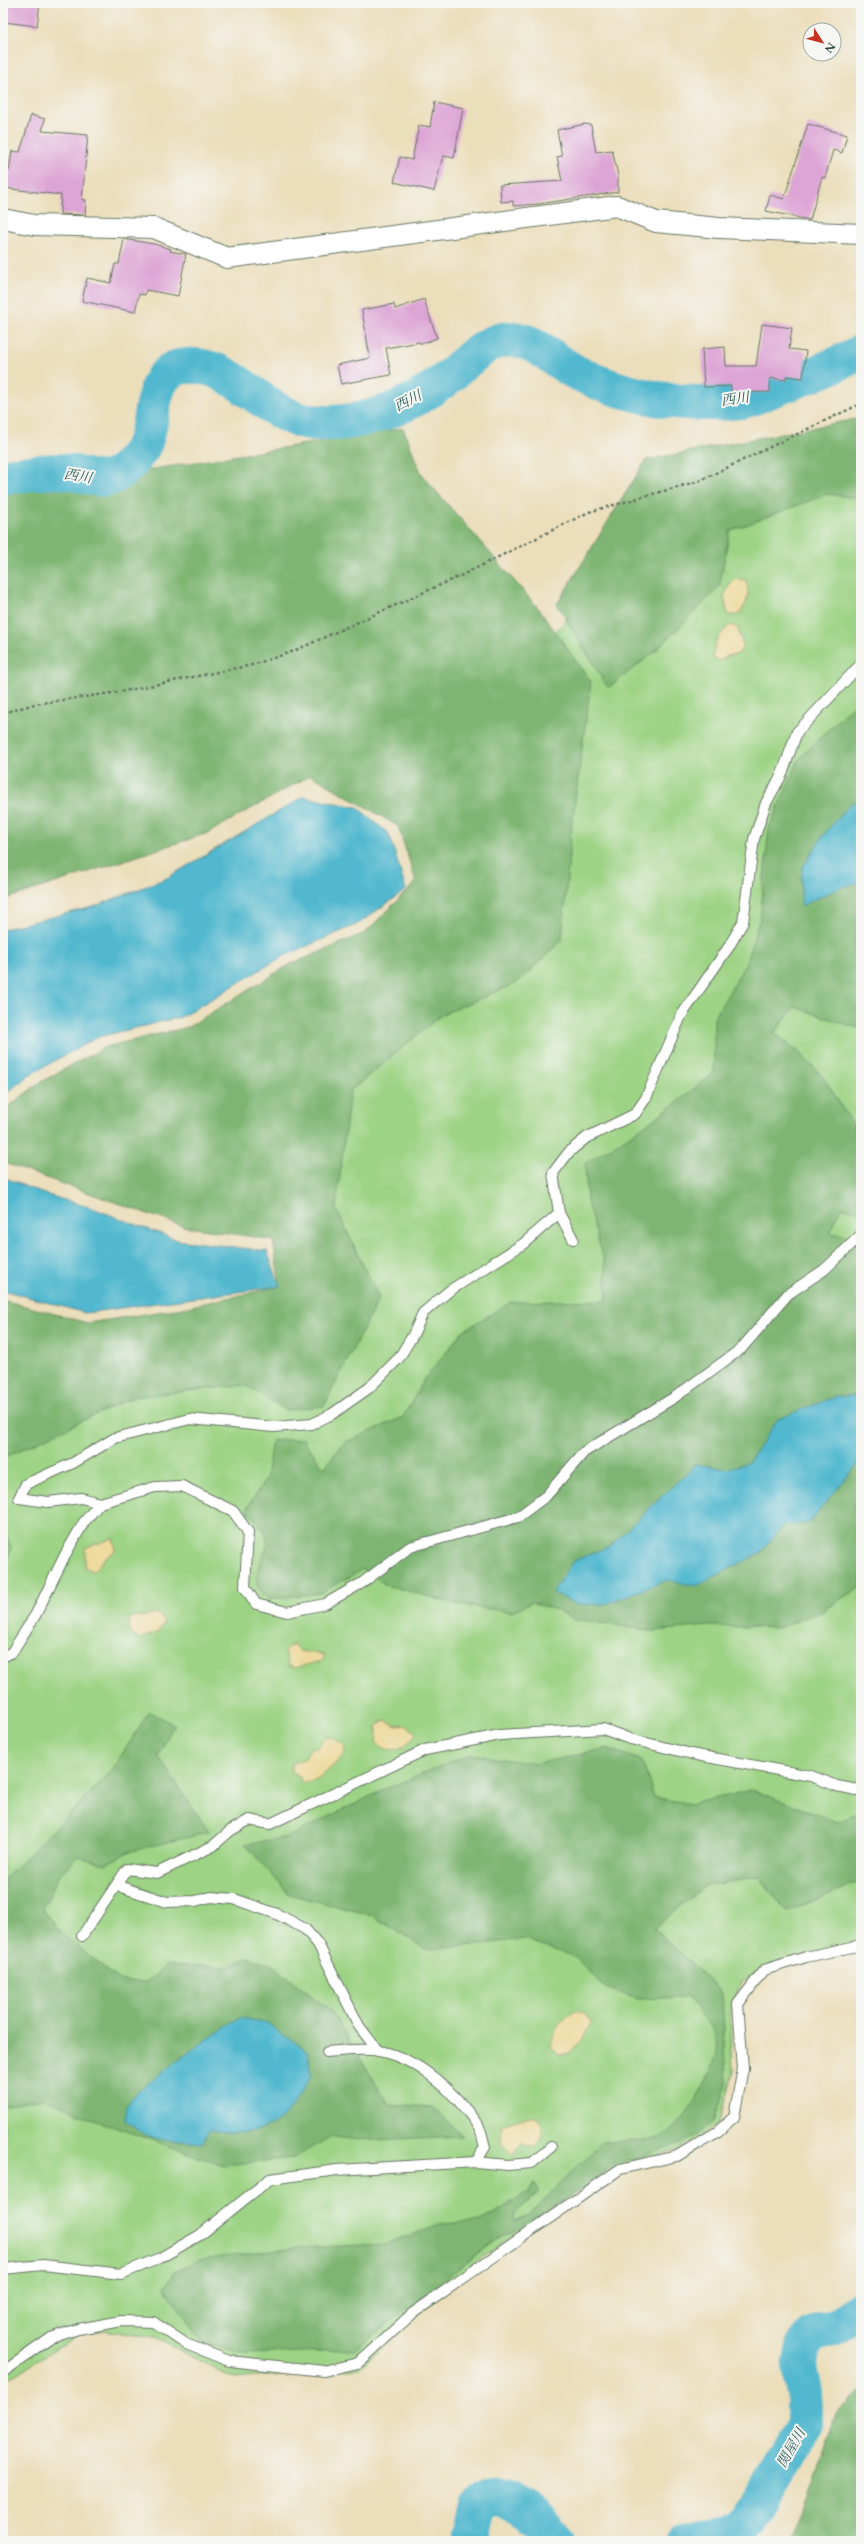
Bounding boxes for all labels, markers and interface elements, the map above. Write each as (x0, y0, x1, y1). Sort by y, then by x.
north arrow (802, 22, 842, 62)
text: N (821, 39, 839, 56)
water label: 西川 (391, 385, 427, 416)
water label: 西川 (720, 387, 752, 410)
water label: 西川 (63, 464, 95, 488)
water label: 関屋川 (772, 2423, 811, 2471)

